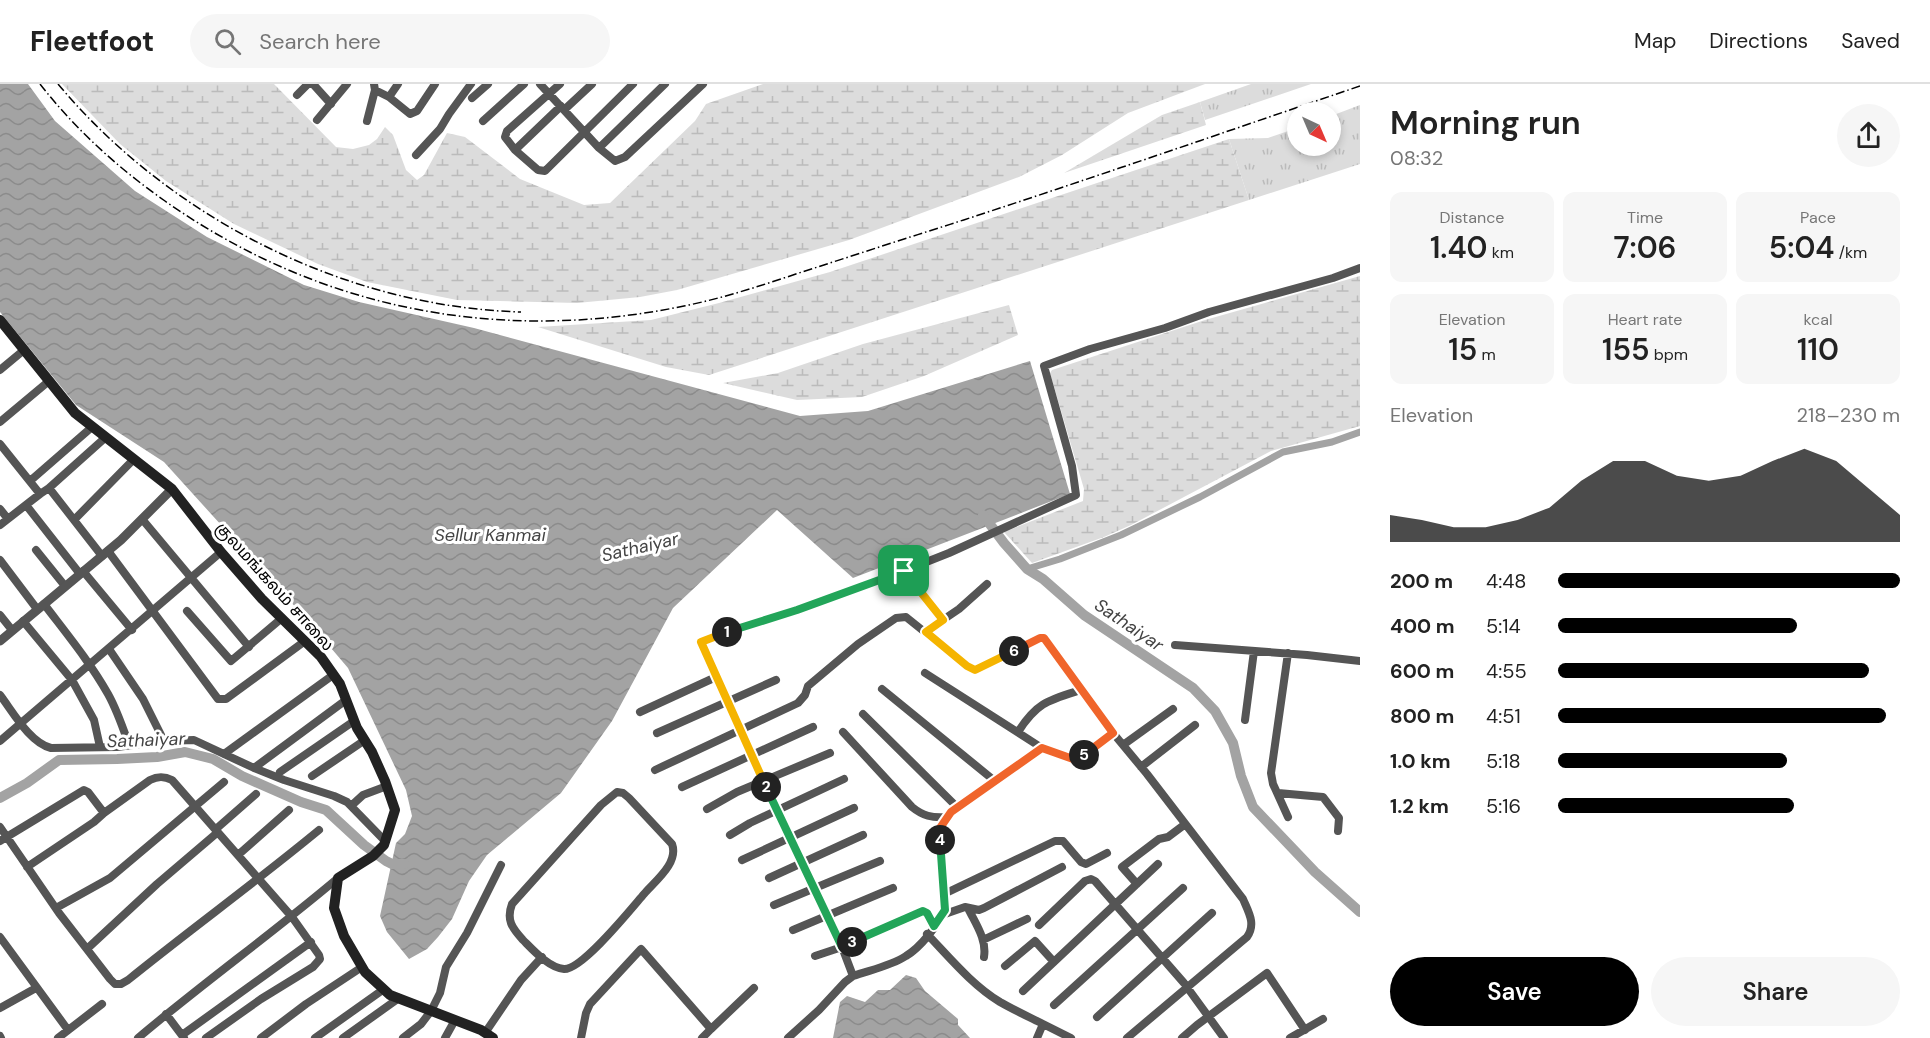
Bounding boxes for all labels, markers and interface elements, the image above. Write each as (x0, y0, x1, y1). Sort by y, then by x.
search box (190, 14, 610, 68)
text: Fleetfoot (30, 23, 154, 60)
icon: search (211, 25, 244, 58)
text: Search here (259, 27, 381, 56)
text: Map (1634, 27, 1676, 55)
text: Directions (1709, 27, 1808, 55)
text: Saved (1841, 27, 1900, 55)
text: Morning run (1390, 101, 1581, 144)
north arrow (1287, 102, 1341, 156)
map controls (1287, 102, 1341, 156)
button: share (1837, 104, 1900, 167)
text: 08:32 (1390, 145, 1443, 171)
text: Distance (1440, 207, 1504, 228)
text: Time (1627, 207, 1663, 228)
text: Pace (1800, 207, 1836, 228)
text: 1.40 (1430, 228, 1488, 267)
text: 7:06 (1613, 228, 1677, 267)
text: 5:04 (1769, 228, 1834, 267)
text: km (1488, 242, 1514, 263)
text: /km (1834, 242, 1867, 263)
text: Elevation (1439, 309, 1505, 330)
text: Heart rate (1608, 309, 1682, 330)
text: kcal (1804, 309, 1832, 330)
text: 15 (1448, 330, 1477, 369)
text: 155 (1602, 330, 1649, 369)
text: 110 (1797, 330, 1839, 369)
text: m (1477, 344, 1496, 365)
text: bpm (1649, 344, 1688, 365)
text: Elevation (1390, 402, 1473, 428)
text: 218–230 m (1797, 402, 1900, 428)
street label: குலமங்கலம் சாலை (210, 517, 338, 656)
water label: Sellur Kanmai (434, 523, 546, 547)
water label: Sathaiyar (599, 526, 682, 568)
pin (878, 545, 929, 596)
icon: arrive (887, 554, 920, 587)
text: 200 m (1390, 568, 1453, 594)
text: 4:48 (1486, 568, 1526, 594)
water label: Sathaiyar (1090, 593, 1169, 658)
text: 400 m (1390, 613, 1455, 639)
text: 5:14 (1486, 613, 1521, 639)
pin: 1 (712, 617, 742, 647)
text: 1 (724, 621, 730, 642)
pin: 6 (999, 636, 1029, 666)
text: 6 (1009, 640, 1019, 661)
text: 600 m (1390, 658, 1454, 684)
text: 4:55 (1486, 658, 1527, 684)
text: 800 m (1390, 703, 1454, 729)
text: 4:51 (1486, 703, 1521, 729)
water label: Sathaiyar (106, 727, 187, 753)
pin: 5 (1069, 740, 1099, 770)
text: 5 (1079, 744, 1089, 765)
text: 1.0 km (1390, 748, 1451, 774)
text: 5:18 (1486, 748, 1521, 774)
pin: 2 (751, 772, 781, 802)
text: 2 (761, 776, 771, 797)
text: 1.2 km (1390, 793, 1449, 819)
text: 5:16 (1486, 793, 1521, 819)
pin: 4 (925, 825, 955, 855)
text: 4 (935, 829, 945, 850)
pin: 3 (837, 927, 867, 957)
text: 3 (847, 931, 857, 952)
button: Save (1390, 957, 1639, 1026)
button: Share (1651, 957, 1900, 1026)

